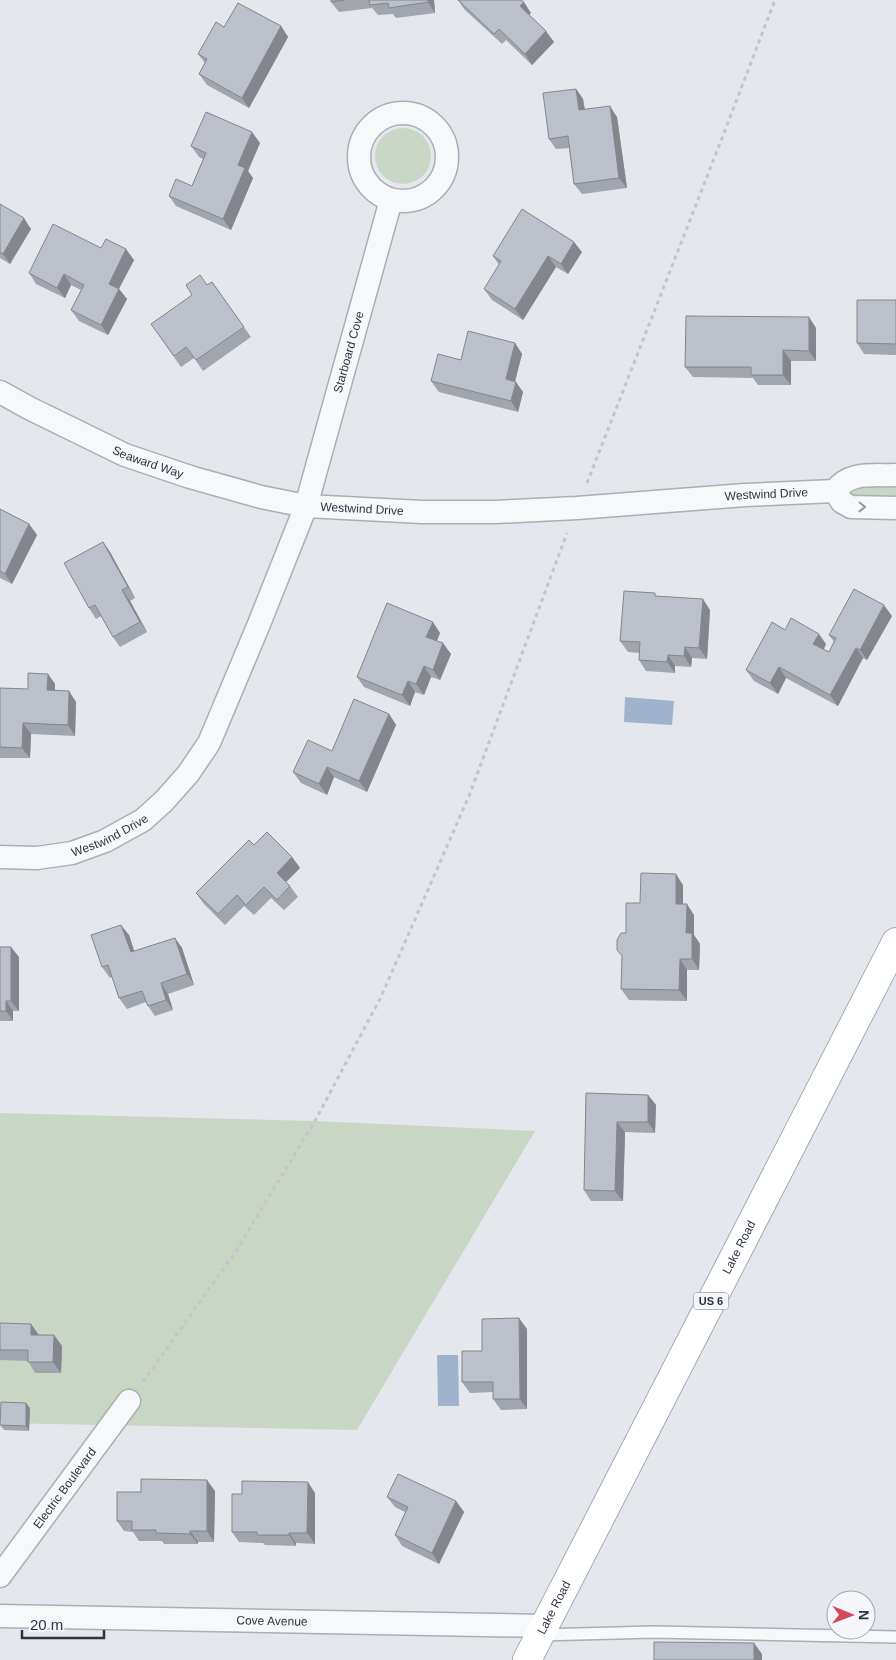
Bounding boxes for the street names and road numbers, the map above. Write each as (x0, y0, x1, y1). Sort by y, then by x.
street label: Starboard Cove (331, 309, 367, 395)
street label: Seaward Way (110, 443, 185, 481)
street label: Westwind Drive (724, 485, 809, 504)
street label: Westwind Drive (320, 500, 404, 518)
street label: Westwind Drive (70, 811, 151, 860)
street label: Lake Road (720, 1218, 759, 1276)
road number: US 6 (694, 1292, 728, 1310)
street label: Electric Boulevard (30, 1445, 99, 1531)
street label: Lake Road (534, 1578, 573, 1637)
street label: Cove Avenue (236, 1613, 308, 1629)

